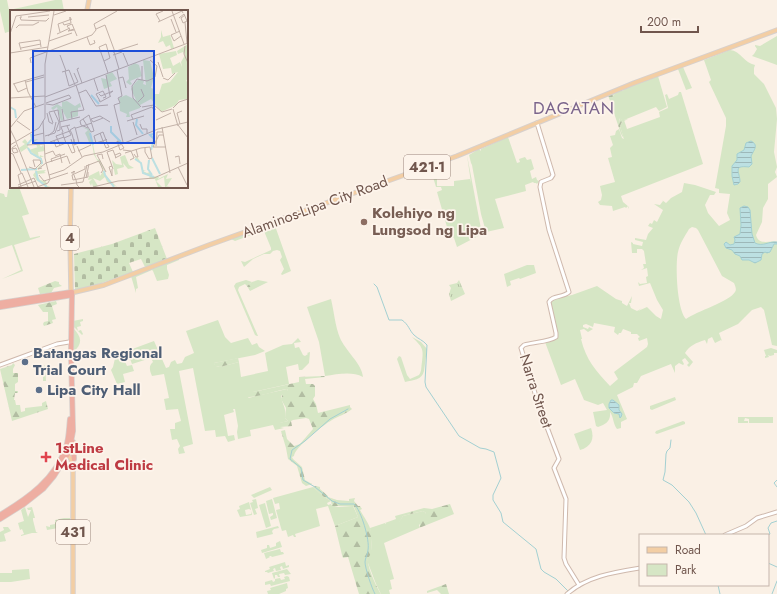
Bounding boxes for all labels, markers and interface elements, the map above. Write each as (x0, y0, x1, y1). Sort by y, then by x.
scale bar (641, 8, 698, 34)
inset map (10, 10, 188, 188)
text: 200 m (647, 13, 681, 31)
district label: DAGATAN (533, 96, 615, 120)
road number: 421-1 (404, 155, 450, 179)
street label: Alaminos-Lipa City Road (239, 170, 391, 244)
place label: Kolehiyo ng Lungsod ng Lipa (372, 202, 487, 241)
marker: Kolehiyo ng Lungsod ng Lipa (359, 217, 369, 227)
road number: 4 (61, 226, 79, 250)
place label: Batangas Regional Trial Court (33, 342, 162, 381)
street label: Narra Street (514, 351, 558, 431)
marker: Batangas Regional Trial Court (20, 357, 30, 367)
place label: Lipa City Hall (47, 379, 141, 401)
marker: Lipa City Hall (34, 385, 44, 395)
place label: 1stLine Medical Clinic (55, 437, 153, 476)
marker: 1stLine Medical Clinic (40, 451, 52, 463)
road number: 431 (56, 520, 90, 544)
legend (639, 534, 769, 586)
text: Road (675, 541, 701, 559)
text: Park (675, 561, 697, 579)

